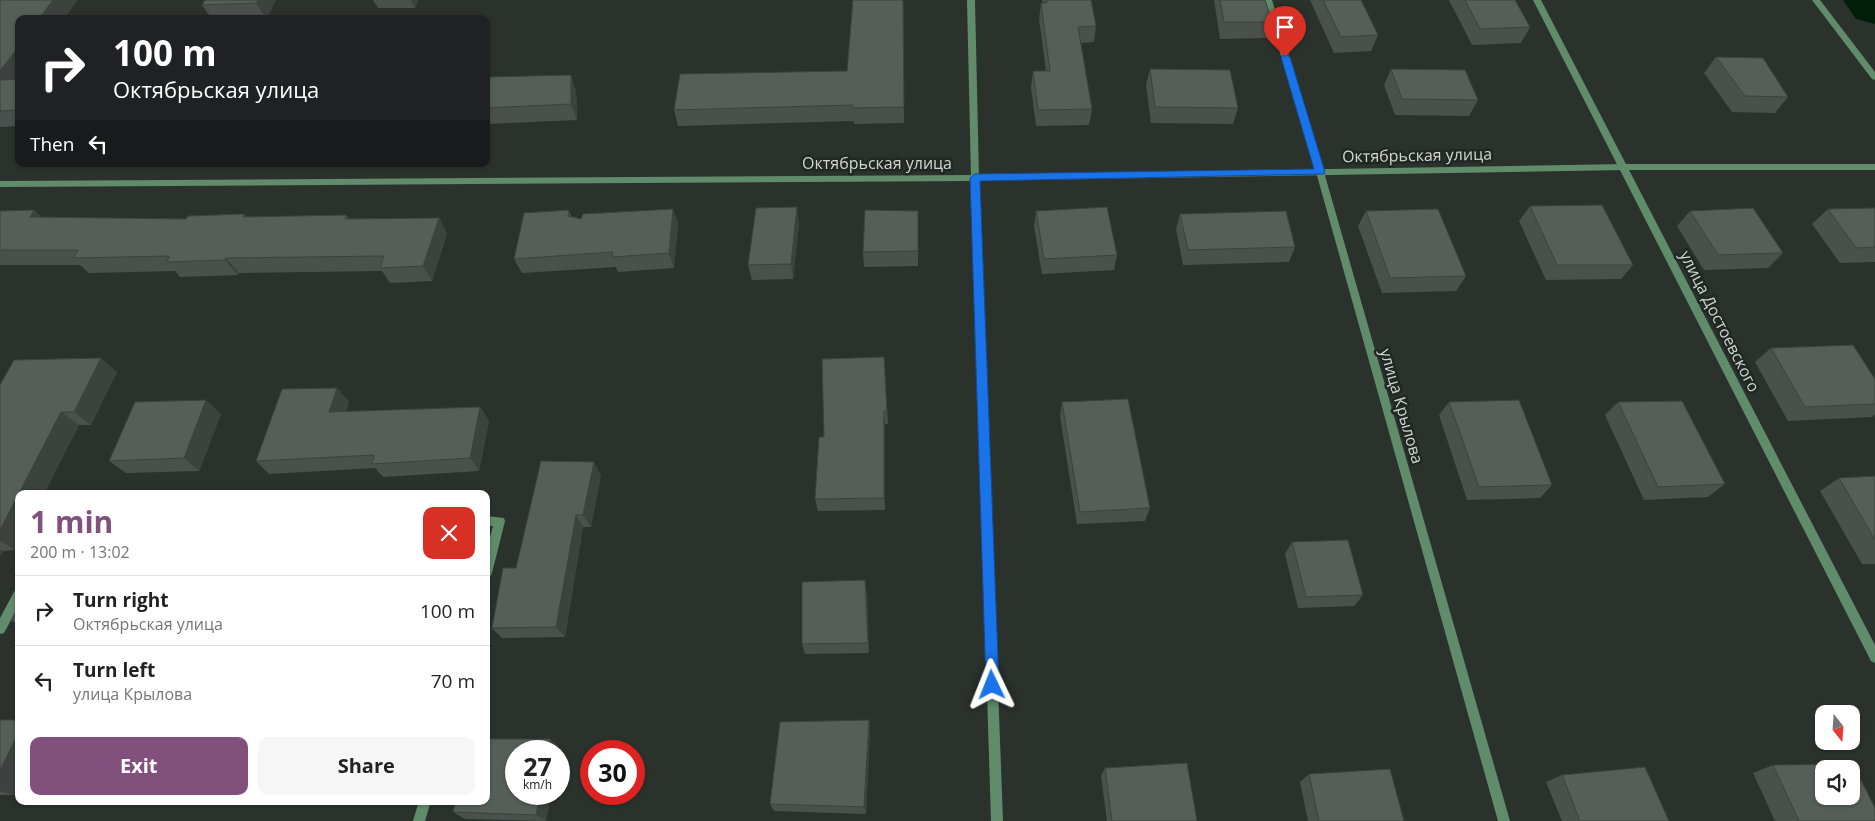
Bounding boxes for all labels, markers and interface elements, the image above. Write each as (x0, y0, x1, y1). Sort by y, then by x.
pin (1264, 6, 1306, 57)
icon: arrive (1271, 13, 1299, 41)
text: 100 m (113, 29, 217, 76)
icon: right (30, 35, 95, 100)
text: Октябрьская улица (113, 74, 319, 104)
icon: left (84, 130, 112, 158)
text: Then (30, 131, 74, 157)
street label: Октябрьская улица (1342, 143, 1492, 167)
street label: Октябрьская улица (802, 152, 952, 174)
street label: улица Достоевского (1675, 246, 1765, 396)
street label: улица Крылова (1375, 346, 1429, 466)
text: 1 min (30, 501, 113, 542)
button: close (423, 507, 475, 559)
text: 200 m · 13:02 (30, 541, 130, 563)
text: Turn right (73, 587, 168, 613)
icon: right (30, 597, 58, 625)
text: 100 m (420, 598, 475, 624)
text: Октябрьская улица (73, 613, 223, 635)
text: Turn left (73, 657, 155, 683)
position arrow (965, 658, 1017, 710)
icon: left (30, 667, 58, 695)
text: 70 m (431, 668, 475, 694)
text: улица Крылова (73, 683, 192, 705)
north arrow (1815, 705, 1860, 750)
map controls (1815, 705, 1860, 805)
button: Exit (30, 737, 248, 795)
button: Share (258, 737, 475, 795)
speed limit sign: 30 (580, 740, 645, 805)
text: 27 (523, 749, 552, 783)
button: sound (1815, 760, 1860, 805)
text: km/h (523, 776, 552, 793)

